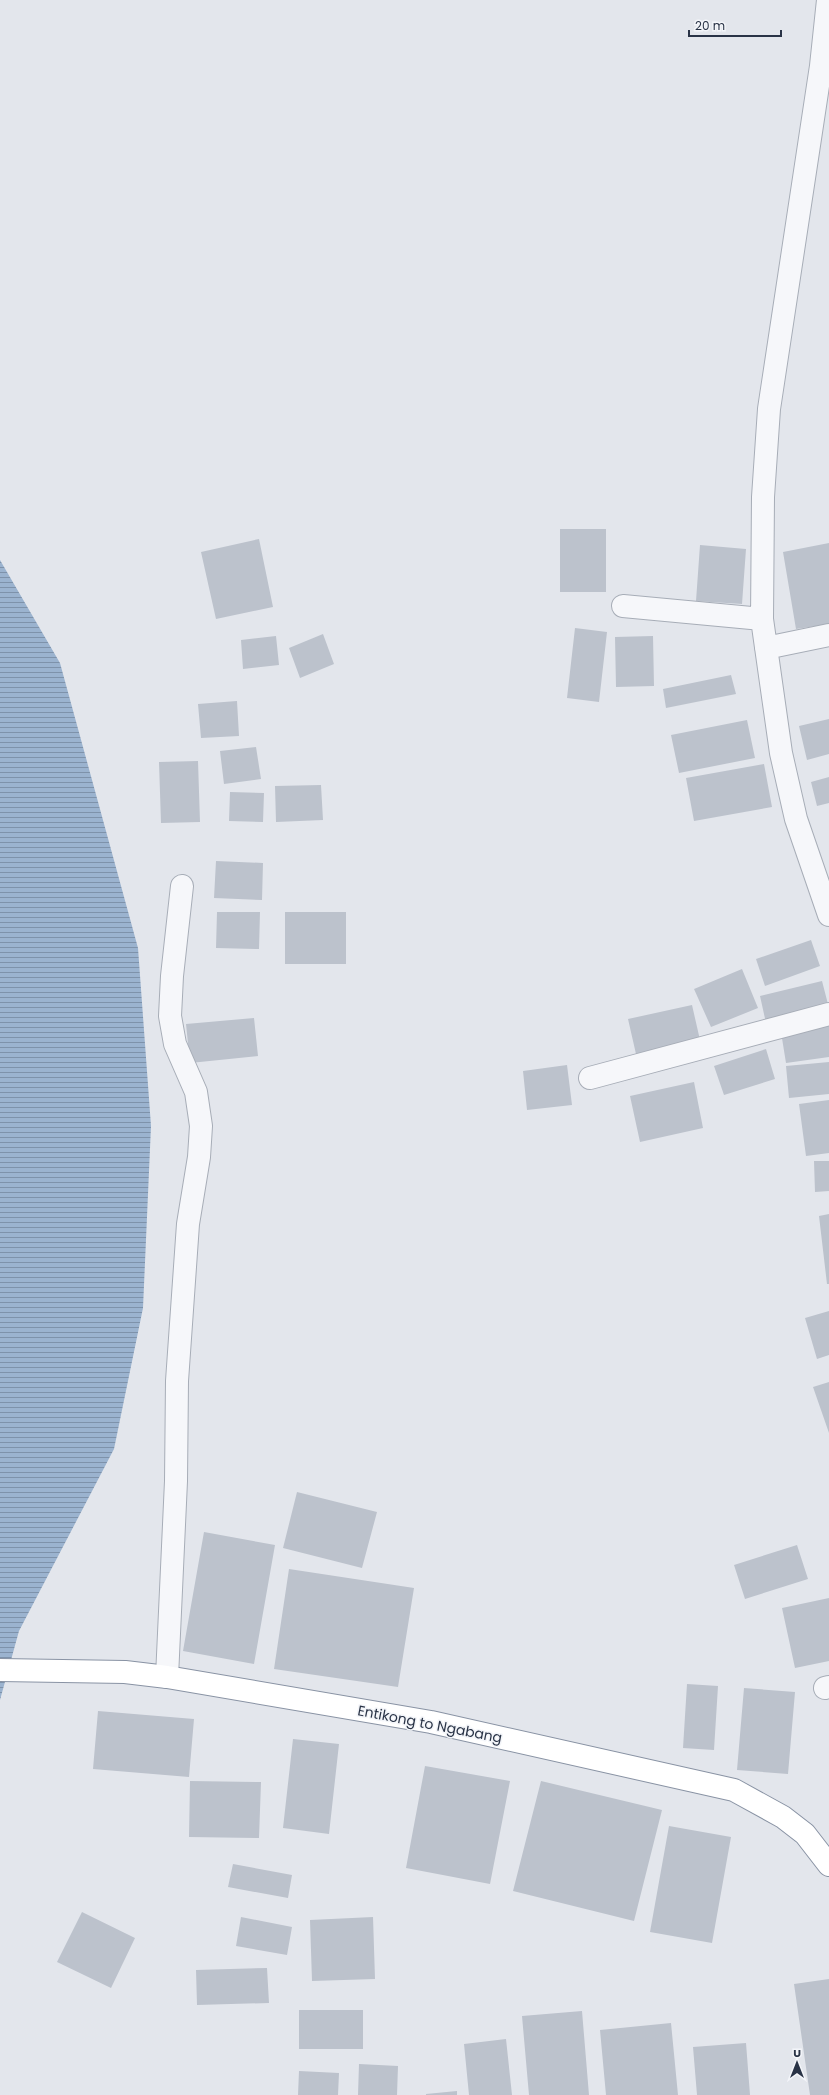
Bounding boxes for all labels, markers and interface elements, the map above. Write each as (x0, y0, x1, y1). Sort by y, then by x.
scale bar (689, 12, 781, 38)
text: 20 m (695, 17, 725, 34)
street label: Entikong to Ngabang (356, 1700, 504, 1748)
north arrow (777, 2043, 817, 2083)
text: U (793, 2045, 801, 2061)

